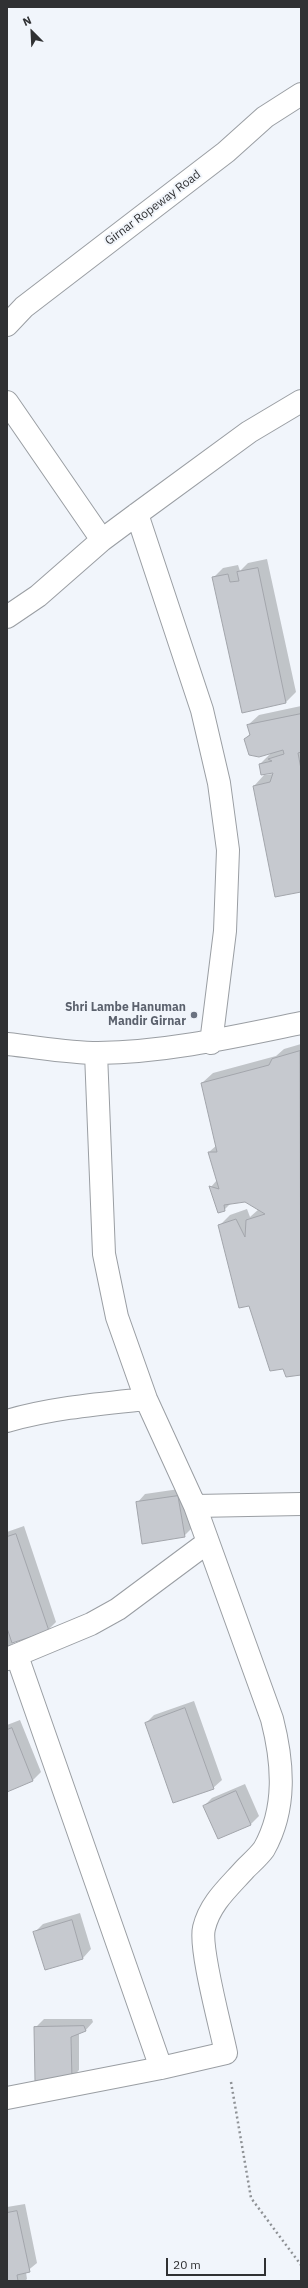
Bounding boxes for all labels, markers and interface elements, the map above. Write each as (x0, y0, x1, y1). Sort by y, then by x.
north arrow (12, 12, 52, 52)
text: N (21, 13, 34, 29)
street label: Girnar Ropeway Road (102, 167, 204, 249)
place label: Shri Lambe Hanuman Mandir Girnar (65, 1001, 186, 1029)
marker: Shri Lambe Hanuman Mandir Girnar (189, 1010, 199, 1020)
scale bar (168, 2250, 268, 2276)
text: 20 m (173, 2257, 201, 2272)

